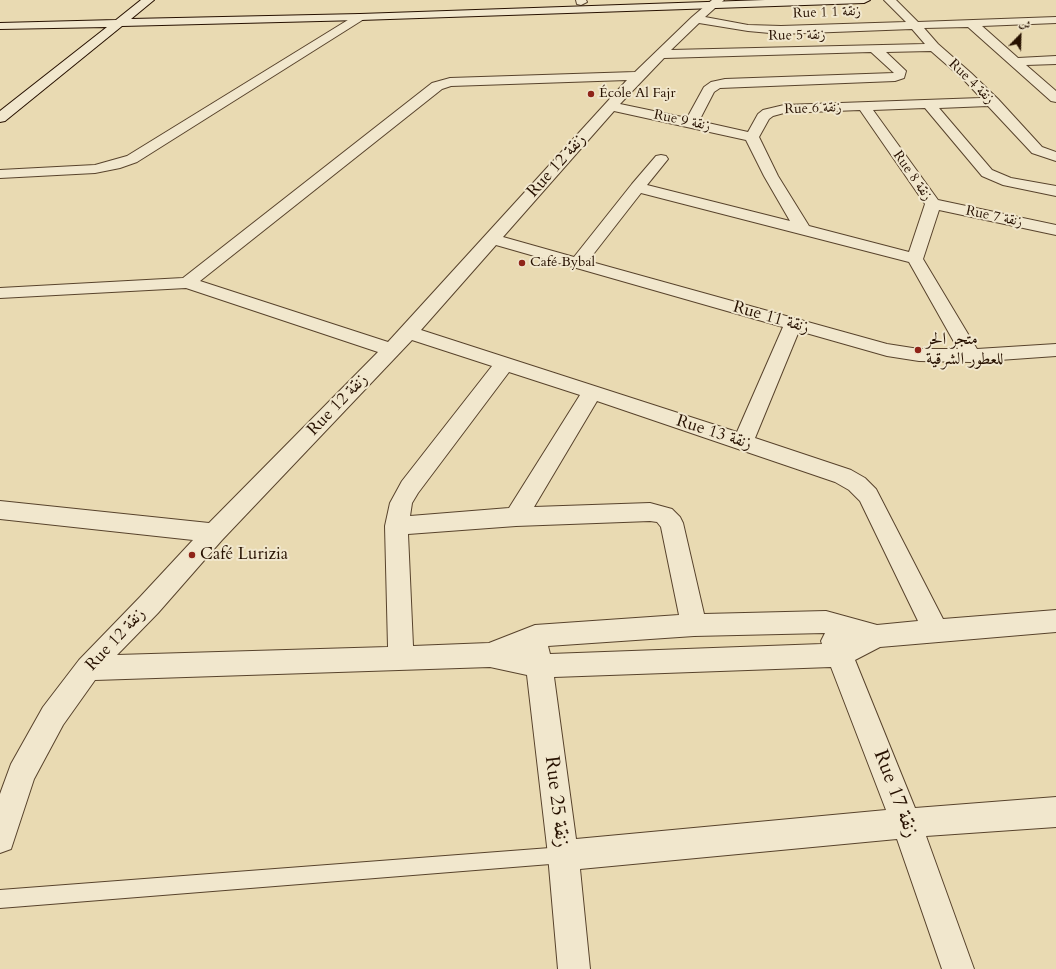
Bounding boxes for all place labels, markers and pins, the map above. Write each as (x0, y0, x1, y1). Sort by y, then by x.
place label: École Al Fajr (599, 86, 676, 102)
marker: École Al Fajr (586, 89, 596, 99)
place label: Café Bybal (530, 255, 595, 271)
marker: Café Bybal (517, 258, 527, 268)
place label: متجر الحر للعطور الشرقية (926, 330, 1003, 370)
marker: متجر الحر للعطور الشرقية (913, 345, 923, 355)
place label: Café Lurizia (200, 545, 288, 565)
marker: Café Lurizia (187, 550, 197, 560)

